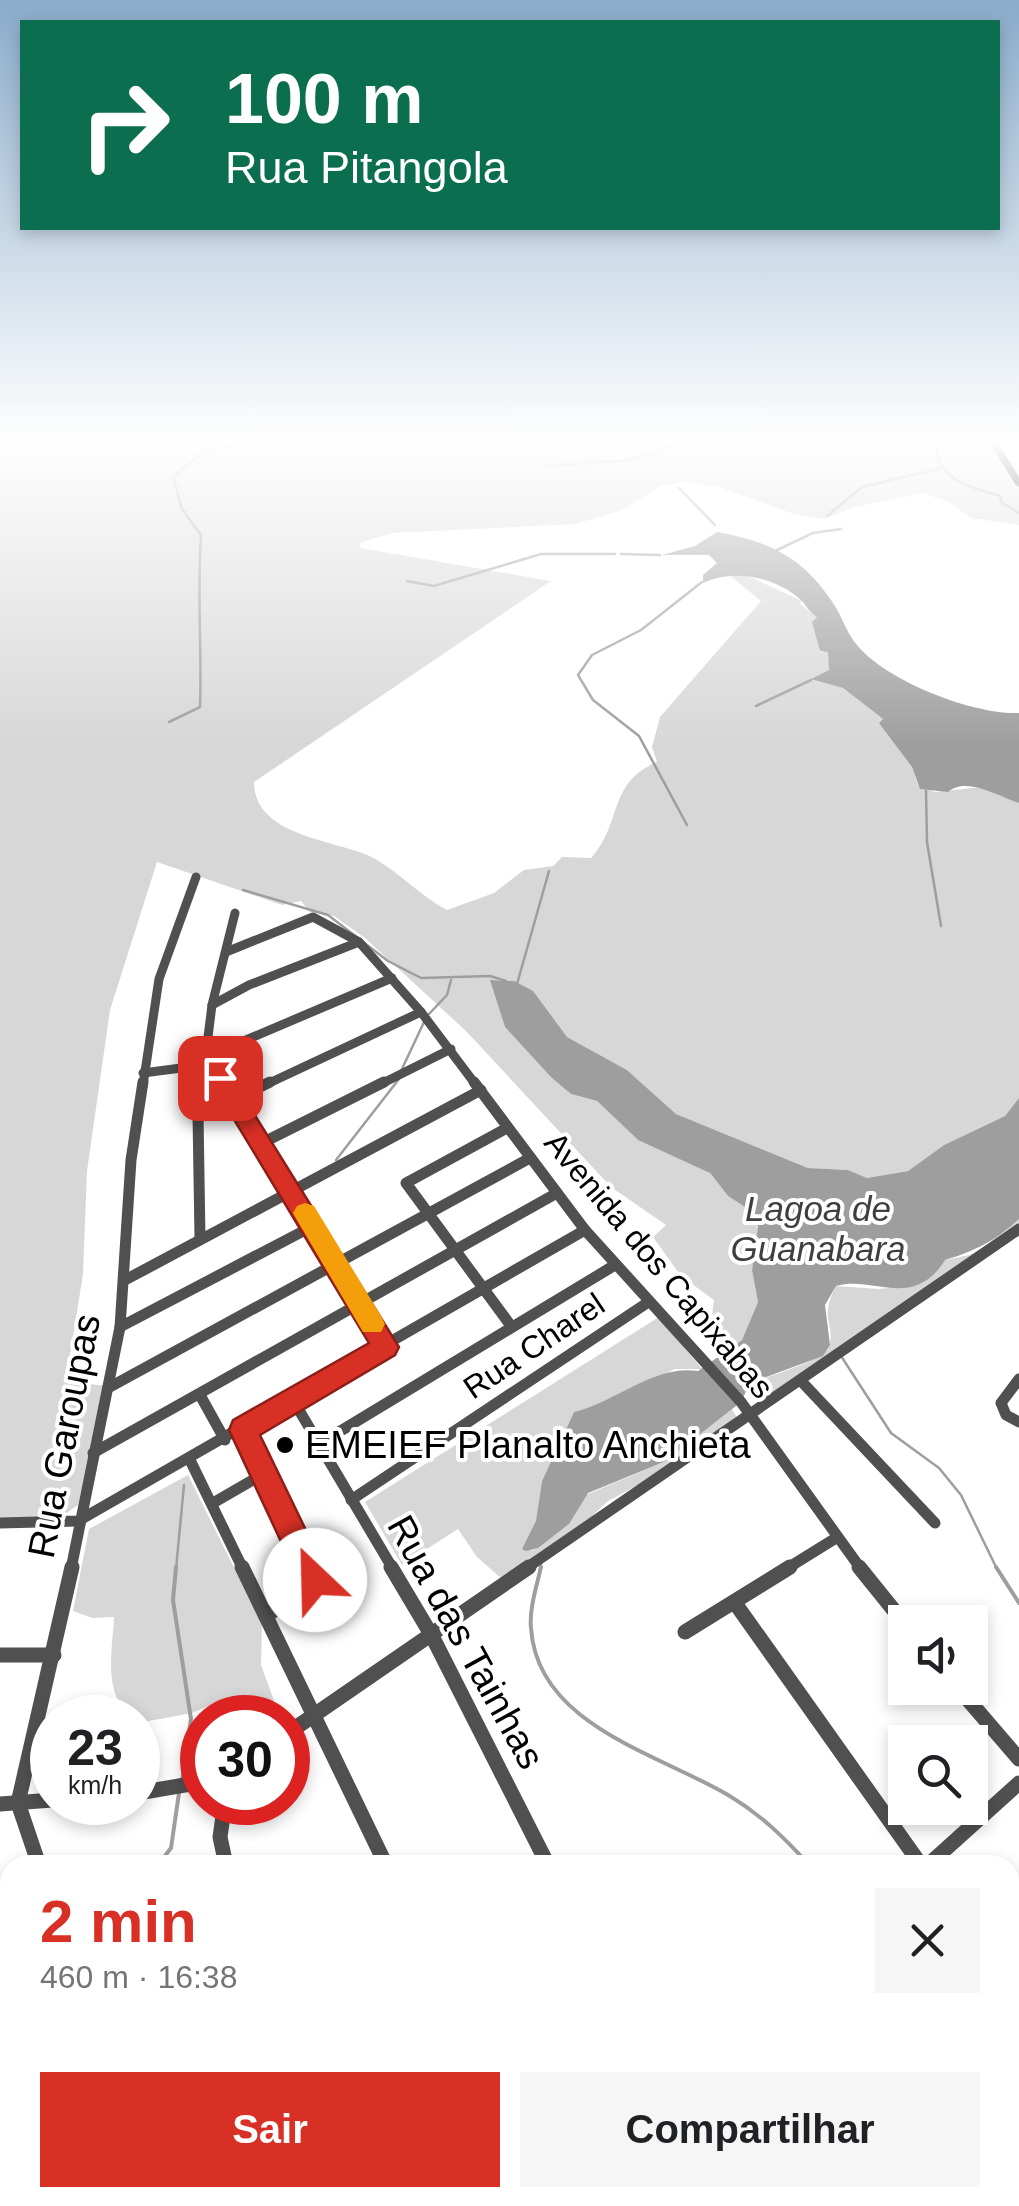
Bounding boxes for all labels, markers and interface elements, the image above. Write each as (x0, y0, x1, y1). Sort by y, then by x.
icon: right (60, 60, 190, 190)
text: 100 m (225, 60, 423, 138)
text: Rua Pitangola (225, 142, 508, 193)
pin (178, 1036, 263, 1121)
icon: arrive (193, 1051, 248, 1106)
street label: Avenida dos Capixabas (537, 1125, 781, 1405)
water label: Lagoa de Guanabara (730, 1189, 906, 1268)
street label: Rua Charel (457, 1286, 611, 1406)
street label: Rua Garoupas (20, 1311, 108, 1561)
place label: EMEIEF Planalto Anchieta (305, 1424, 752, 1466)
marker: EMEIEF Planalto Anchieta (274, 1434, 296, 1456)
street label: Rua das Tainhas (379, 1508, 553, 1776)
position arrow (263, 1528, 367, 1632)
map controls (888, 1605, 988, 1825)
button: sound (888, 1605, 988, 1705)
speed limit sign: 30 (180, 1695, 310, 1825)
text: 23 (67, 1720, 123, 1776)
button: search (888, 1725, 988, 1825)
text: km/h (68, 1771, 122, 1799)
text: 2 min (40, 1888, 197, 1955)
button: close (875, 1888, 980, 1993)
text: 460 m · 16:38 (40, 1959, 237, 1995)
button: Sair (40, 2072, 500, 2187)
button: Compartilhar (520, 2072, 980, 2187)

